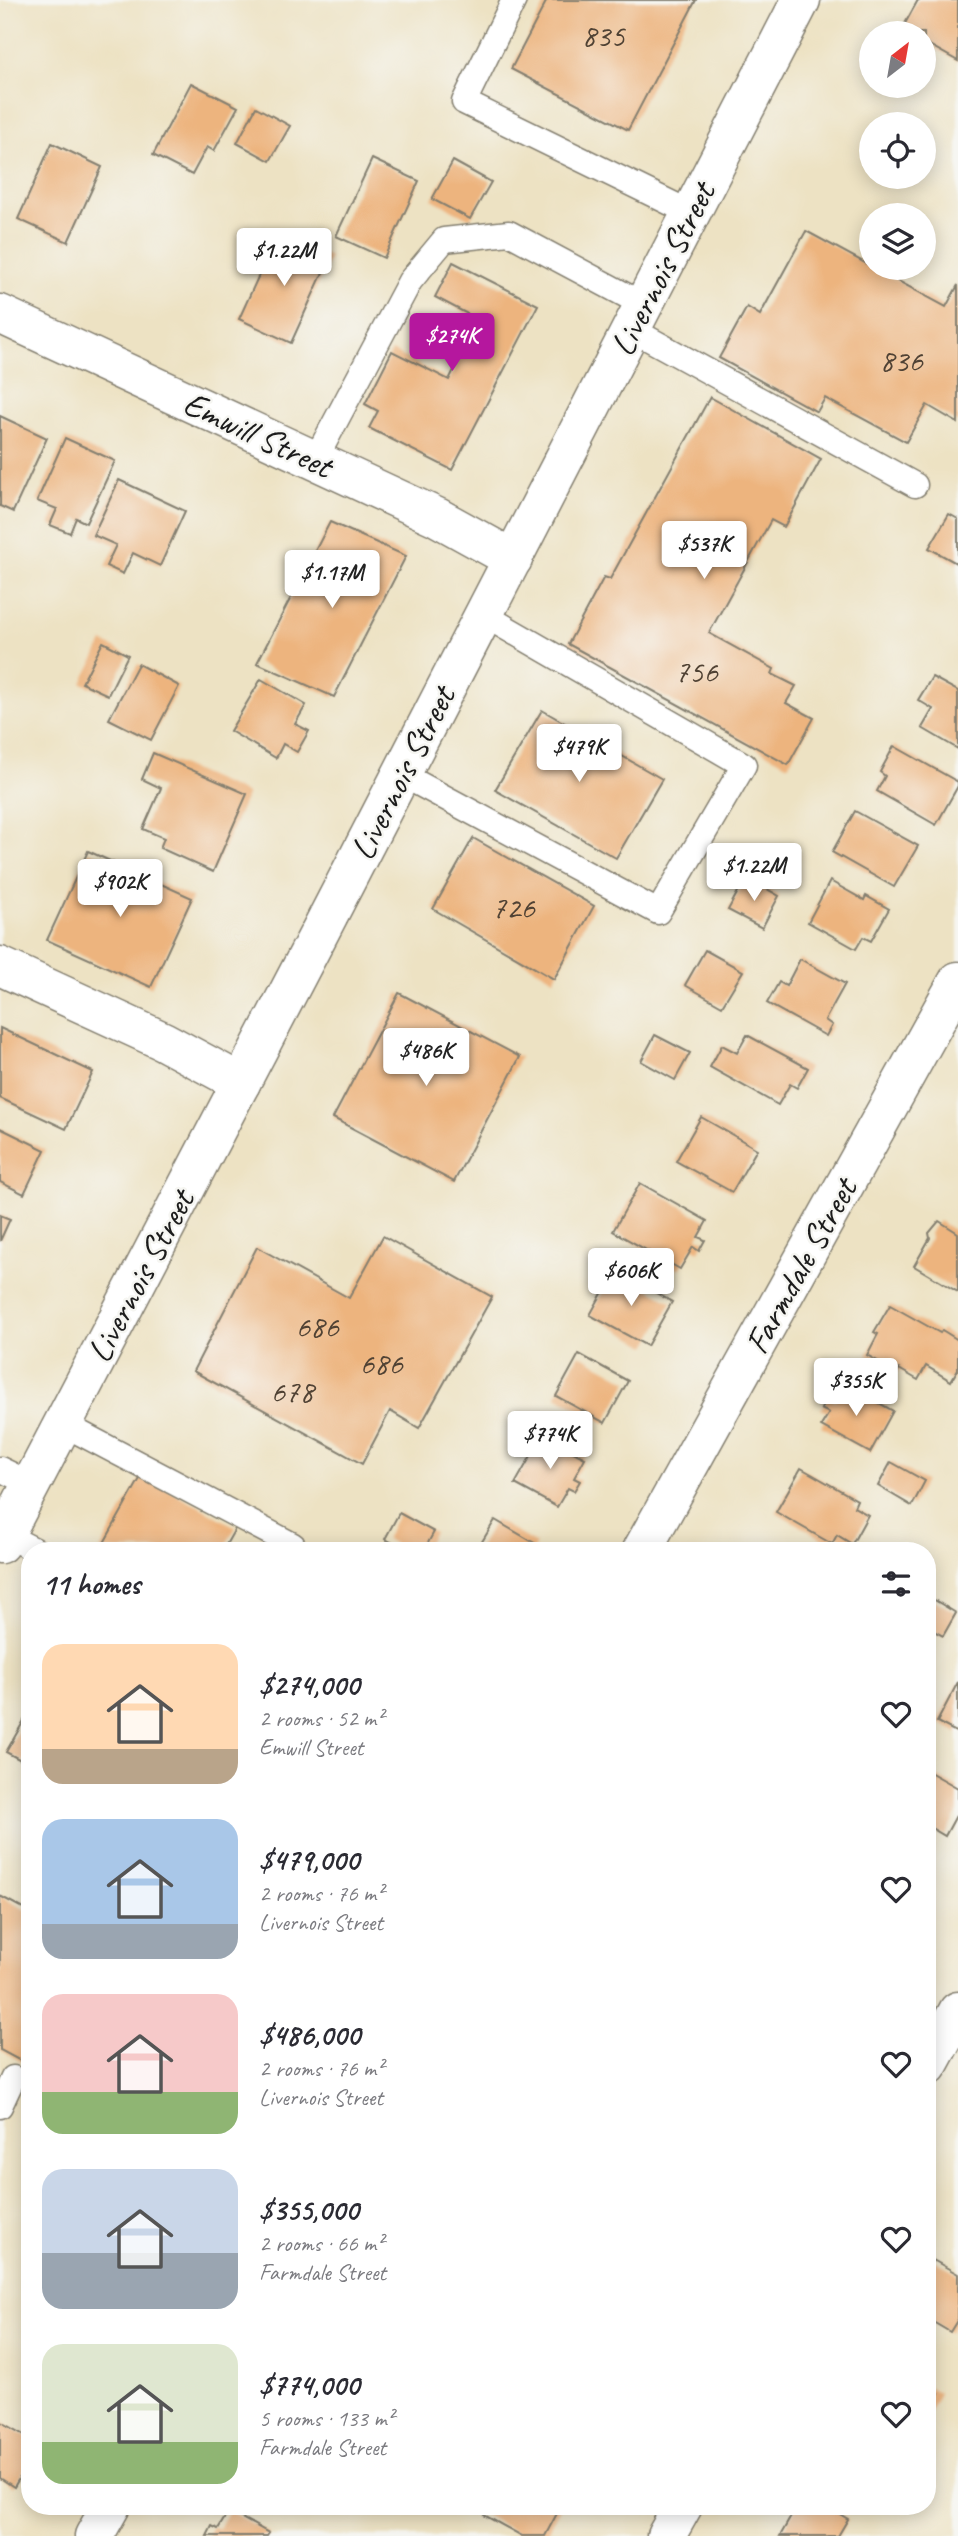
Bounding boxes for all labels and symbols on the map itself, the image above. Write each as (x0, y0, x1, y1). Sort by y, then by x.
house number: 835 (581, 15, 626, 56)
north arrow (859, 21, 936, 98)
street label: Livernois Street (600, 172, 727, 363)
pin: $1.22M (227, 229, 341, 288)
pin: $274K (403, 314, 501, 373)
house number: 836 (879, 340, 924, 381)
street label: Emwill Street (176, 381, 342, 490)
pin: $537K (655, 522, 753, 581)
pin: $1.17M (275, 550, 389, 610)
house number: 756 (674, 651, 719, 692)
street label: Livernois Street (340, 676, 467, 867)
pin: $479K (530, 724, 628, 784)
pin: $1.22M (697, 844, 811, 903)
pin: $902K (71, 860, 169, 919)
house number: 726 (491, 887, 536, 928)
pin: $486K (377, 1028, 475, 1088)
street label: Farmdale Street (734, 1168, 869, 1362)
street label: Livernois Street (76, 1180, 206, 1370)
pin: $606K (582, 1248, 680, 1308)
house number: 686 (295, 1306, 340, 1347)
house number: 686 (359, 1343, 404, 1384)
pin: $355K (807, 1358, 905, 1418)
house number: 678 (270, 1371, 316, 1412)
pin: $774K (501, 1412, 599, 1471)

